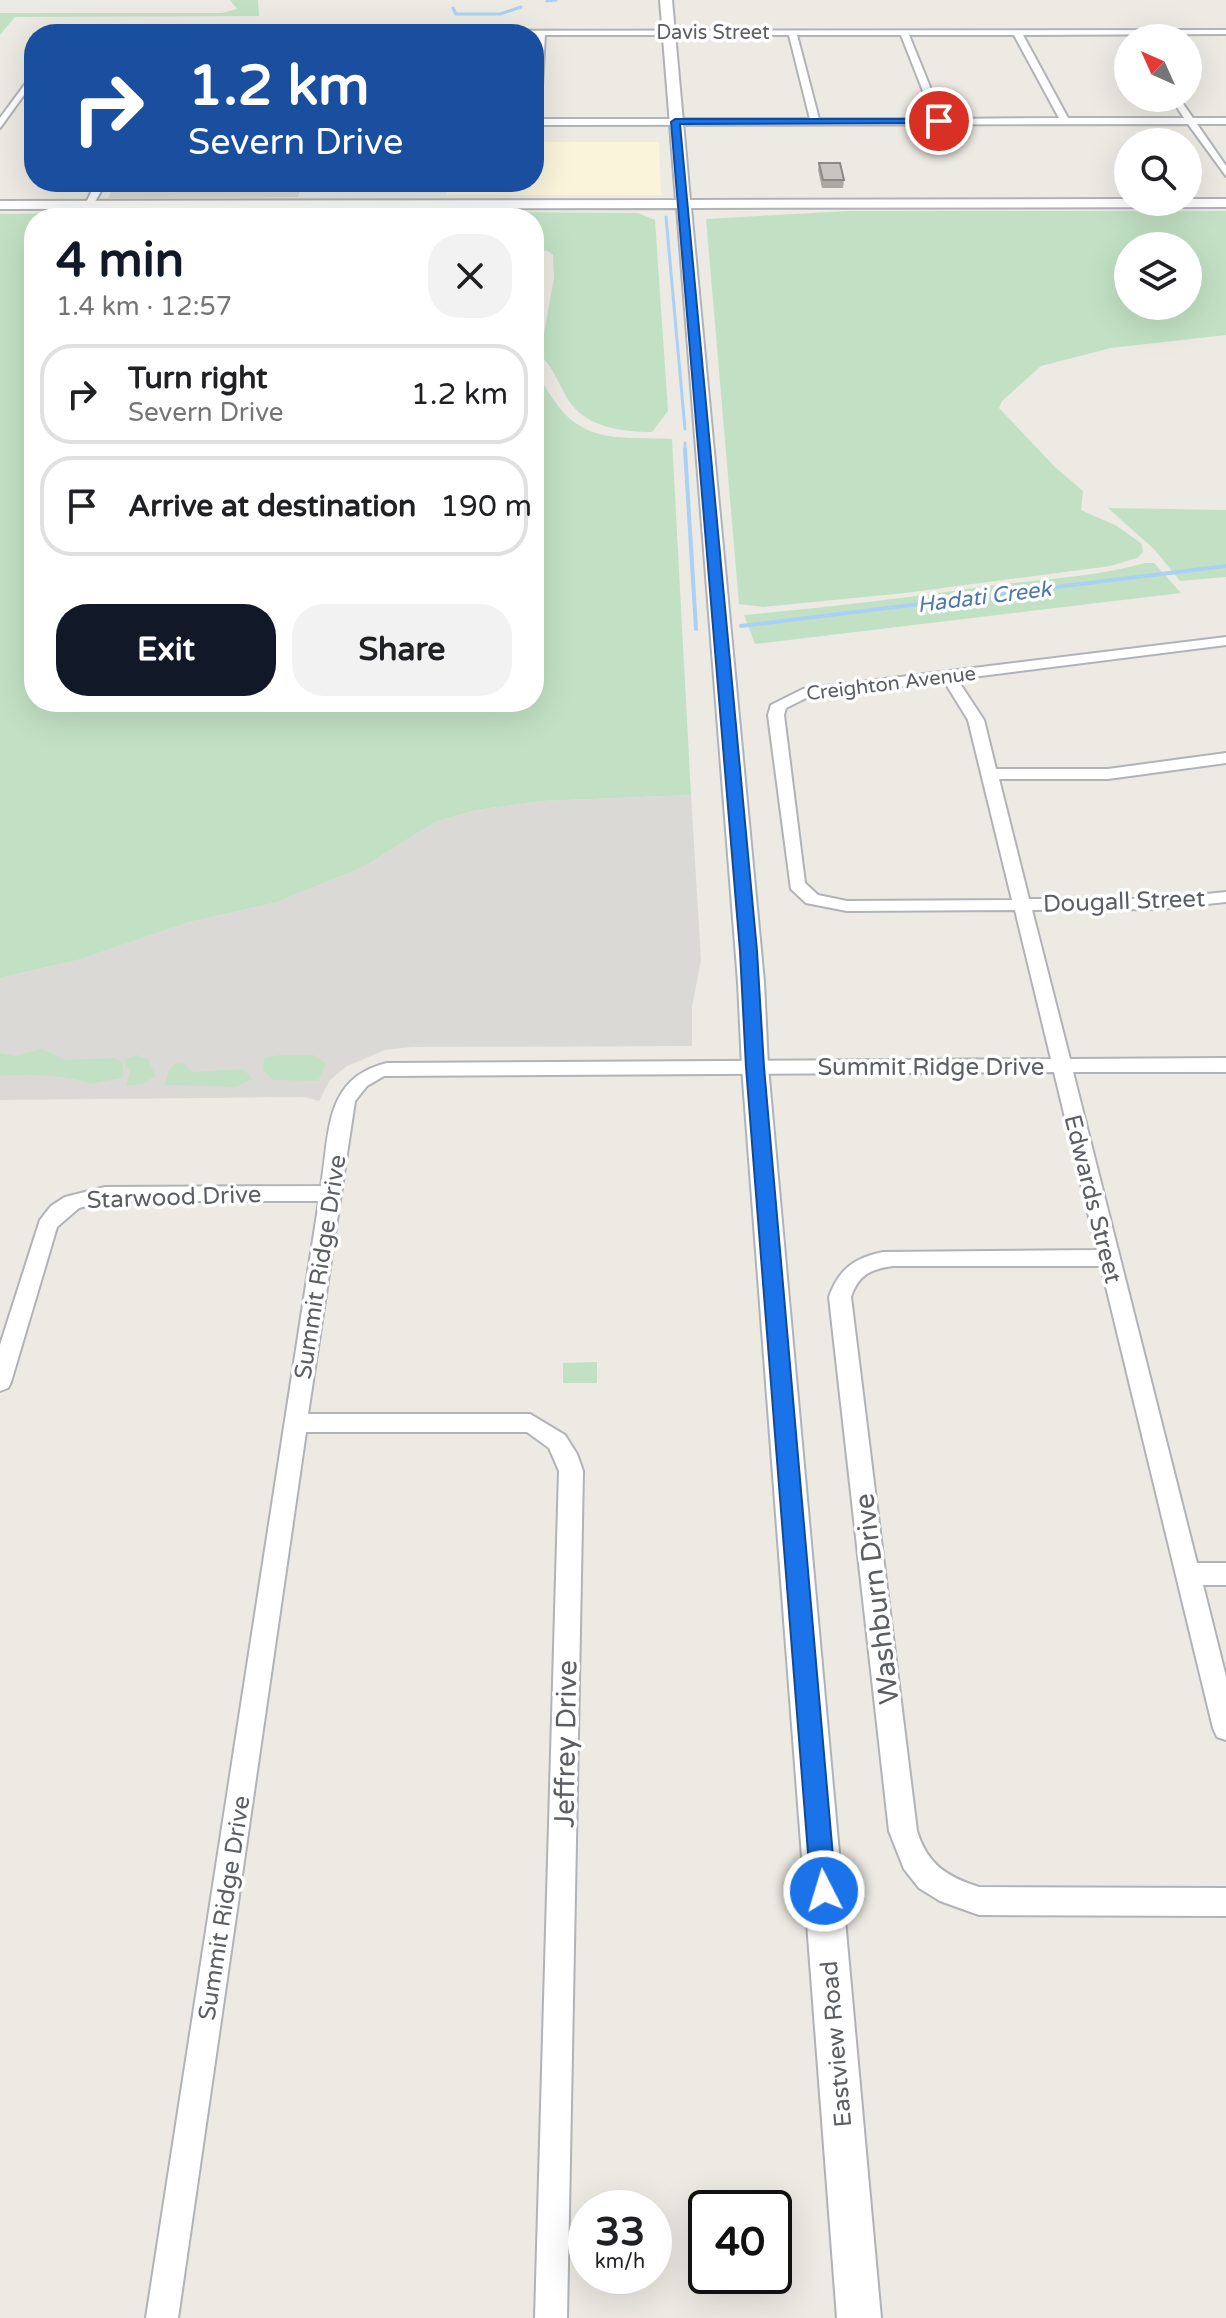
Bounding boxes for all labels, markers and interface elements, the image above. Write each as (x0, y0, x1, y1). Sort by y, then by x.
street label: Davis Street (656, 21, 770, 45)
north arrow (1114, 24, 1202, 112)
map controls (1114, 24, 1202, 320)
text: 1.2 km (188, 53, 369, 120)
icon: right (56, 56, 160, 160)
pin (905, 87, 973, 155)
icon: arrive (917, 99, 961, 143)
text: Severn Drive (188, 121, 403, 164)
button: search (1114, 128, 1202, 216)
text: 4 min (56, 232, 184, 290)
button: layers (1114, 232, 1202, 320)
button: close (428, 234, 512, 318)
text: 1.4 km · 12:57 (56, 291, 232, 322)
text: Turn right (128, 360, 268, 397)
icon: right (60, 372, 104, 416)
text: 1.2 km (411, 376, 508, 413)
text: Severn Drive (128, 397, 284, 428)
icon: arrive (60, 484, 104, 528)
text: Arrive at destination (128, 488, 416, 525)
text: 190 m (440, 488, 532, 525)
water label: Hadati Creek (916, 576, 1055, 618)
button: Exit (56, 604, 276, 696)
button: Share (292, 604, 512, 696)
street label: Creighton Avenue (805, 662, 977, 706)
street label: Dougall Street (1042, 884, 1206, 919)
street label: Summit Ridge Drive (818, 1053, 1044, 1082)
street label: Edwards Street (1058, 1112, 1127, 1286)
street label: Summit Ridge Drive (288, 1153, 353, 1381)
street label: Starwood Drive (86, 1180, 262, 1215)
street label: Washburn Drive (847, 1492, 907, 1706)
street label: Jeffrey Drive (548, 1660, 584, 1828)
street label: Summit Ridge Drive (192, 1794, 257, 2022)
position arrow (782, 1849, 866, 1933)
street label: Eastview Road (815, 1960, 858, 2128)
speed limit sign: 40 (688, 2190, 792, 2294)
text: 33 (595, 2208, 645, 2256)
text: km/h (595, 2250, 645, 2274)

